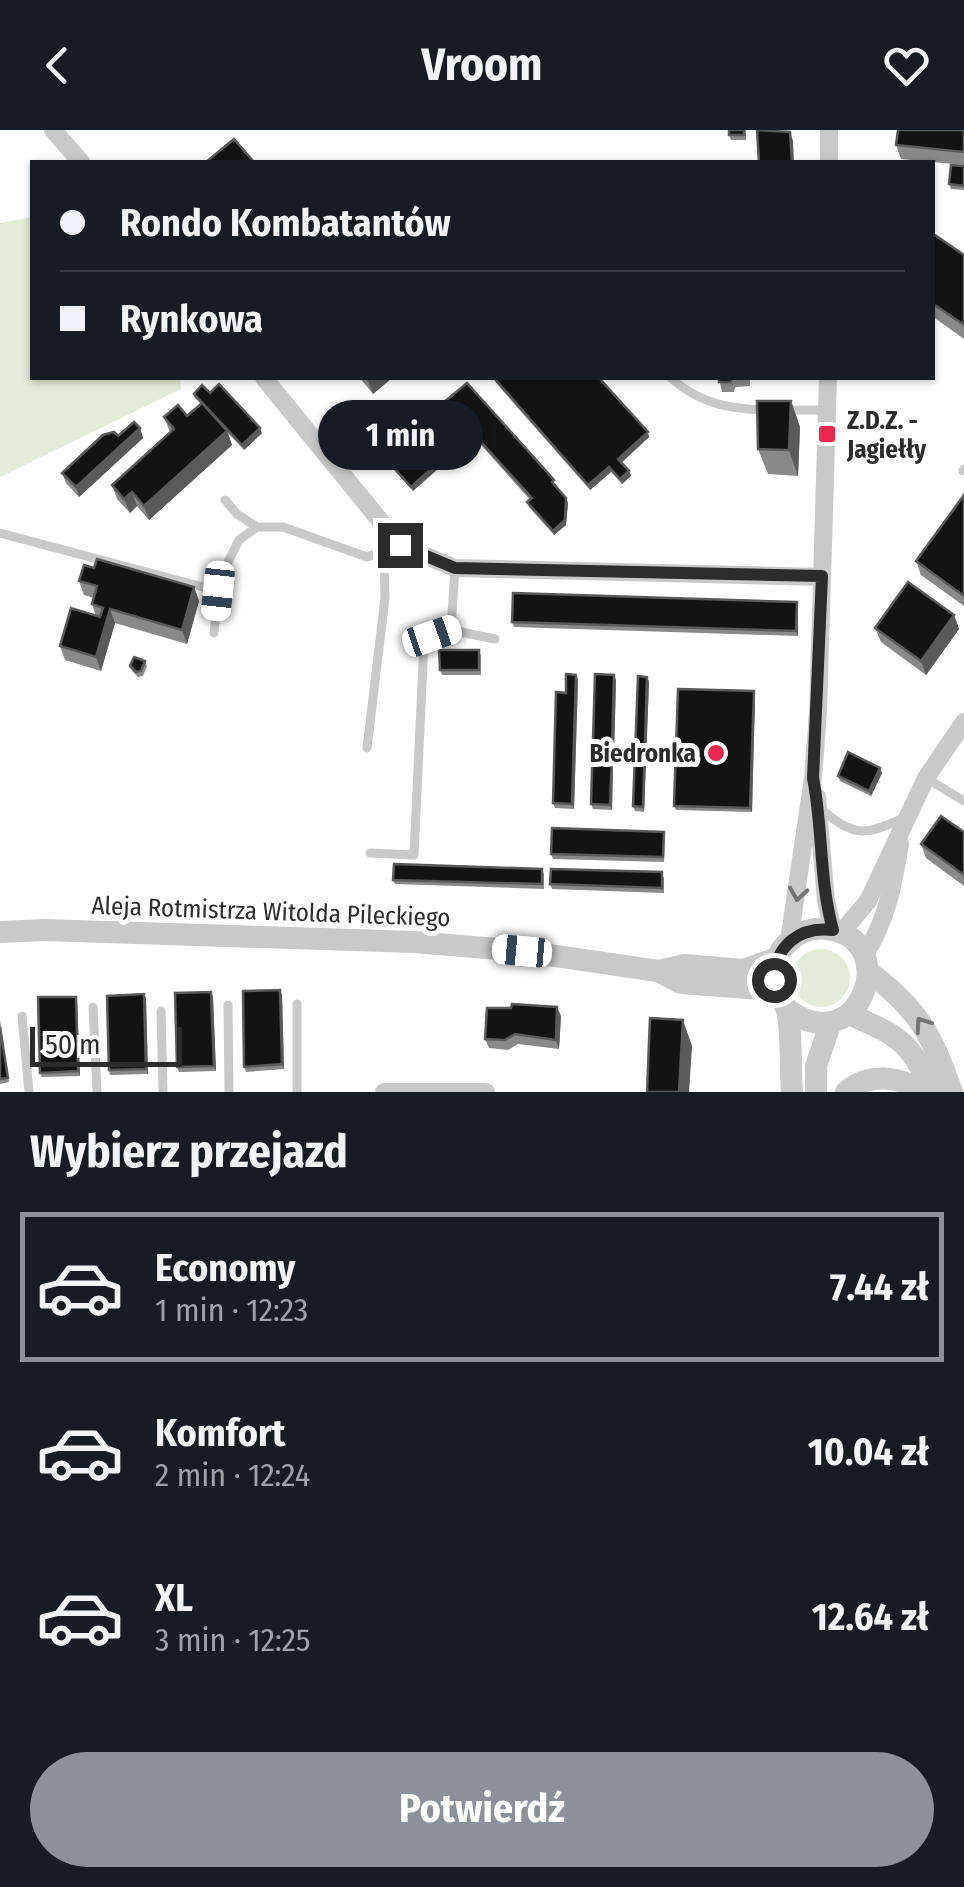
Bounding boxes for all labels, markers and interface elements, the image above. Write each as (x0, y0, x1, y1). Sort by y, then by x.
icon: back (30, 38, 85, 93)
text: Vroom (422, 38, 542, 92)
icon: heart (879, 38, 934, 93)
text: Rondo Kombatantów (120, 200, 451, 246)
text: Rynkowa (120, 296, 263, 342)
callout: 1 min (318, 400, 482, 470)
place label: Z.D.Z. - Jagiełły (846, 406, 927, 465)
text: 1 min (366, 416, 435, 454)
marker: Z.D.Z. - Jagiełły (816, 423, 838, 445)
route end (378, 523, 423, 568)
car (200, 560, 236, 622)
car (399, 612, 465, 660)
place label: Biedronka (590, 739, 696, 769)
marker: Biedronka (705, 742, 727, 764)
one-way arrow (788, 886, 809, 903)
street label: Aleja Rotmistrza Witolda Pileckiego (91, 891, 451, 933)
car (491, 933, 553, 969)
route start (752, 958, 797, 1003)
one-way arrow (916, 1016, 934, 1035)
scale bar (30, 1022, 182, 1066)
text: 50 m (45, 1028, 101, 1061)
text: Wybierz przejazd (30, 1125, 348, 1179)
icon: car (35, 1242, 125, 1332)
text: Economy (155, 1245, 295, 1291)
text: 7.44 zł (830, 1264, 929, 1310)
text: 1 min · 12:23 (155, 1291, 308, 1329)
icon: car (35, 1407, 125, 1497)
text: Komfort (155, 1410, 285, 1456)
text: 10.04 zł (808, 1429, 929, 1475)
text: 2 min · 12:24 (155, 1456, 310, 1494)
icon: car (35, 1572, 125, 1662)
text: XL (155, 1575, 193, 1621)
text: 12.64 zł (812, 1594, 929, 1640)
text: 3 min · 12:25 (155, 1621, 311, 1659)
button: Potwierdź (30, 1752, 934, 1867)

